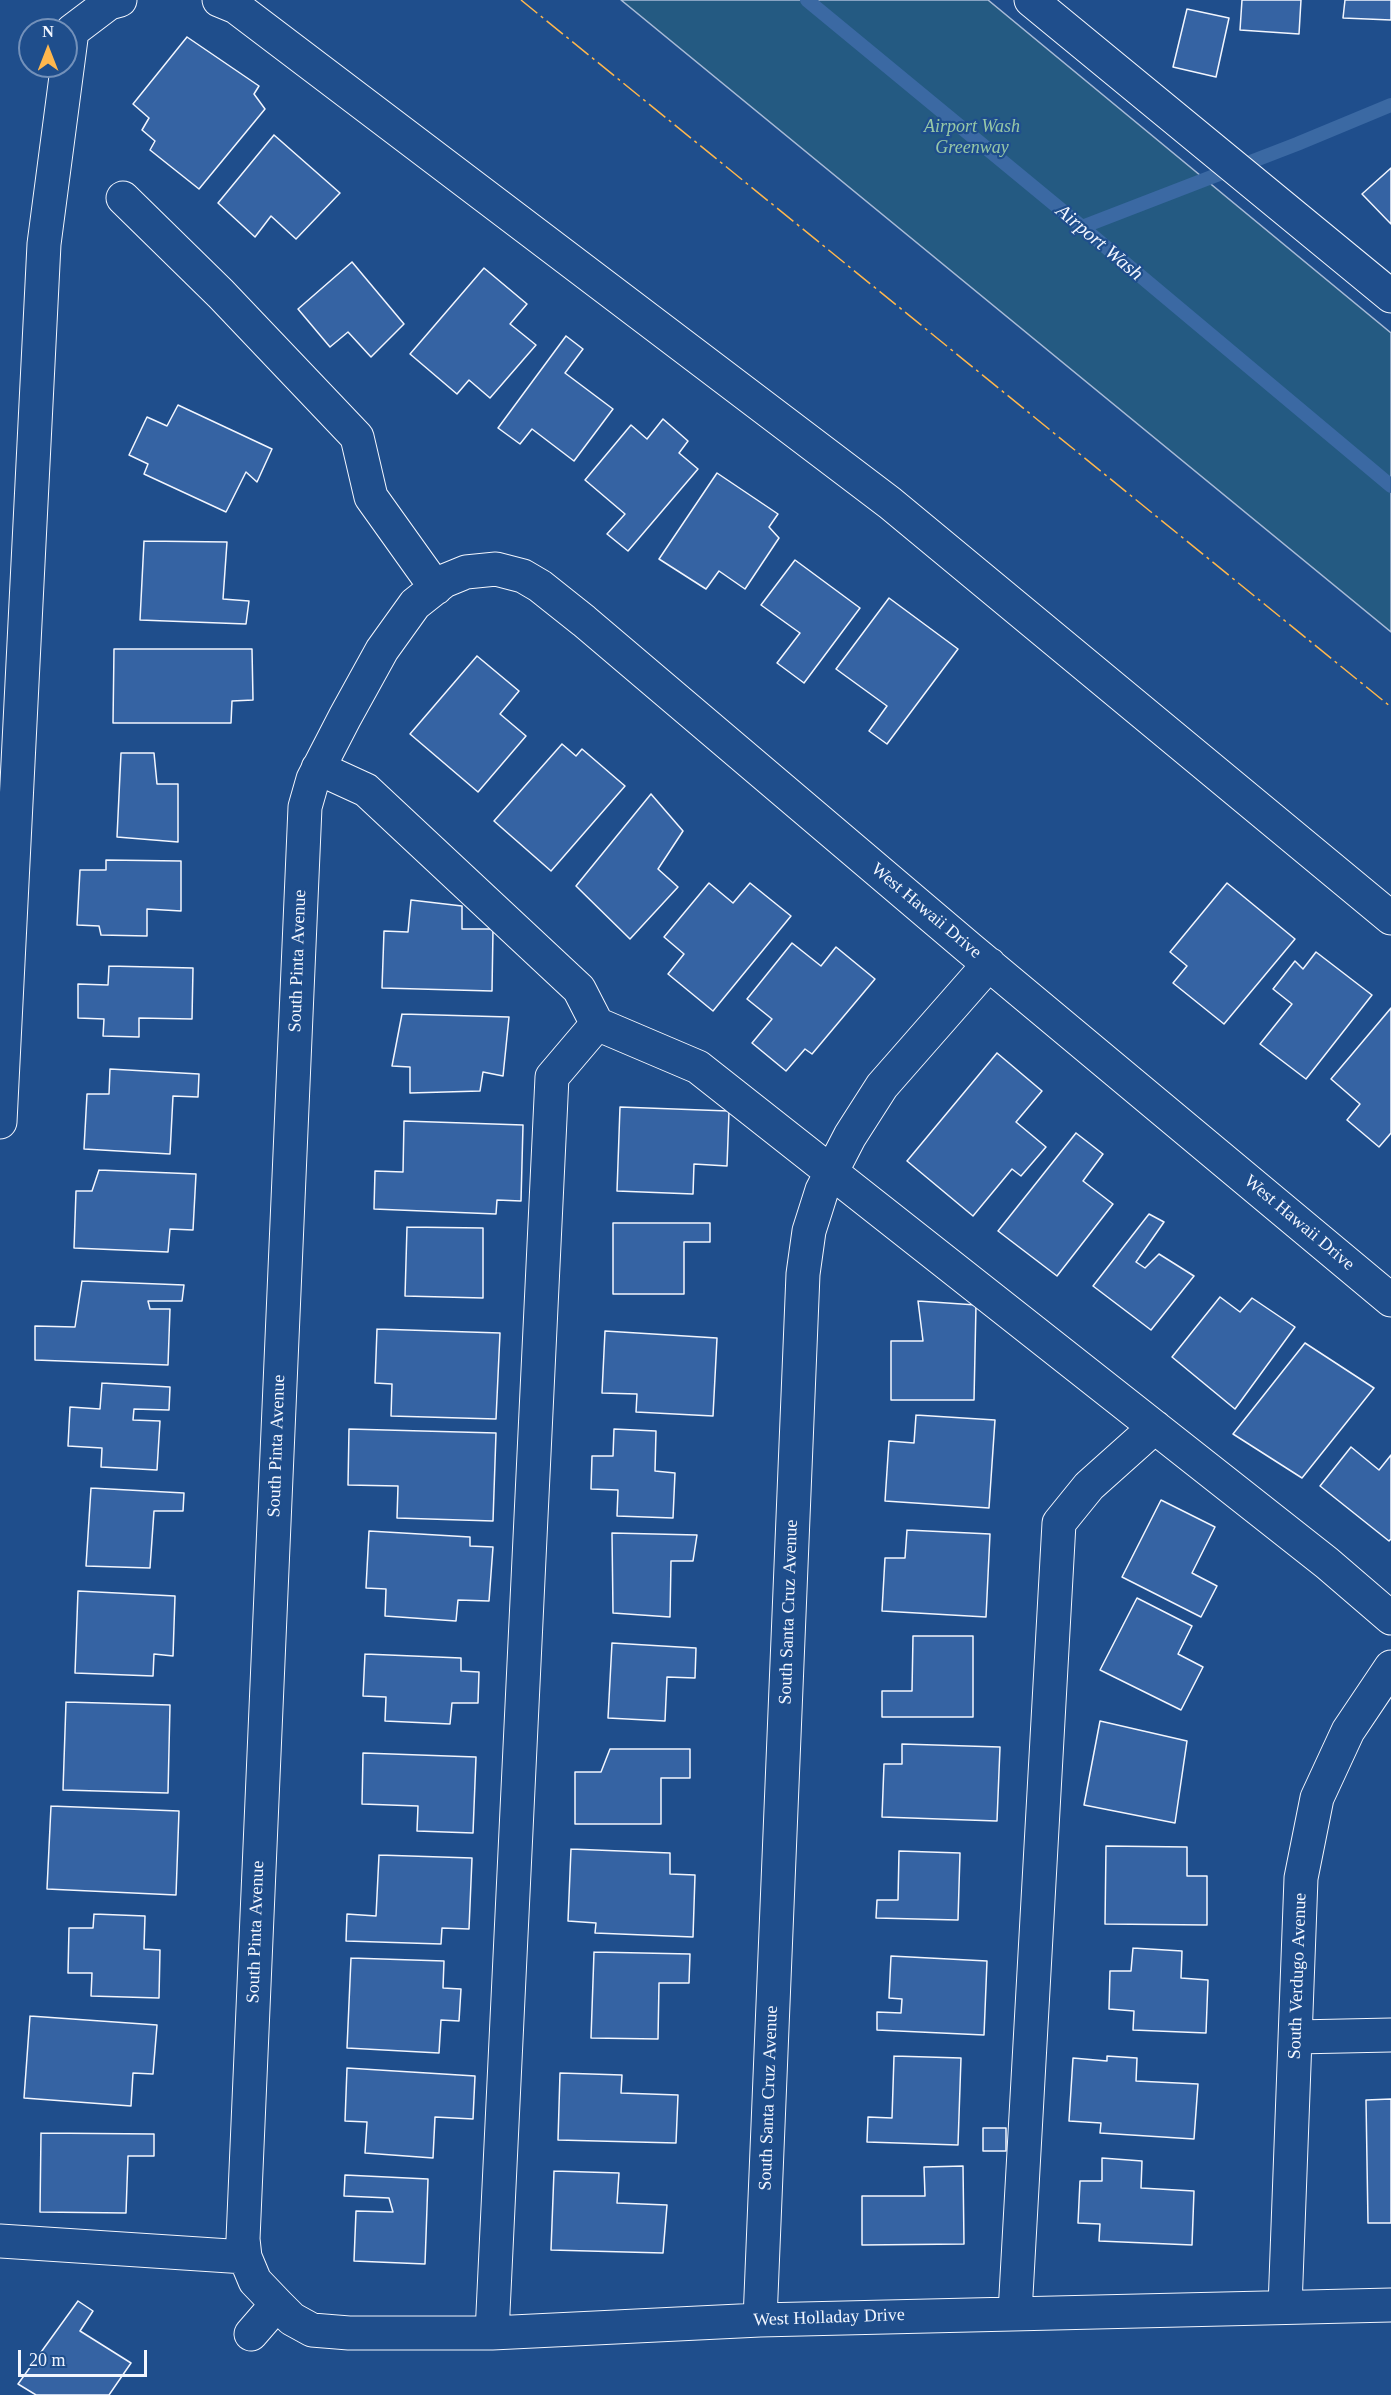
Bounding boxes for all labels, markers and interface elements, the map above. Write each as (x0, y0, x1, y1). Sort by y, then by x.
north arrow (18, 18, 78, 78)
text: N (42, 23, 54, 40)
park label: Airport Wash Greenway (924, 116, 1020, 158)
water label: Airport Wash (1050, 200, 1148, 286)
street label: West Hawaii Drive (866, 859, 986, 963)
street label: South Pinta Avenue (285, 889, 311, 1033)
street label: West Hawaii Drive (1239, 1171, 1359, 1275)
street label: South Pinta Avenue (264, 1374, 290, 1518)
street label: South Santa Cruz Avenue (775, 1519, 803, 1705)
street label: South Pinta Avenue (243, 1860, 269, 2004)
street label: South Verdugo Avenue (1284, 1892, 1312, 2060)
street label: South Santa Cruz Avenue (755, 2005, 783, 2191)
street label: West Holladay Drive (753, 2305, 905, 2331)
scale bar (21, 2338, 150, 2376)
text: 20 m (29, 2350, 66, 2370)

